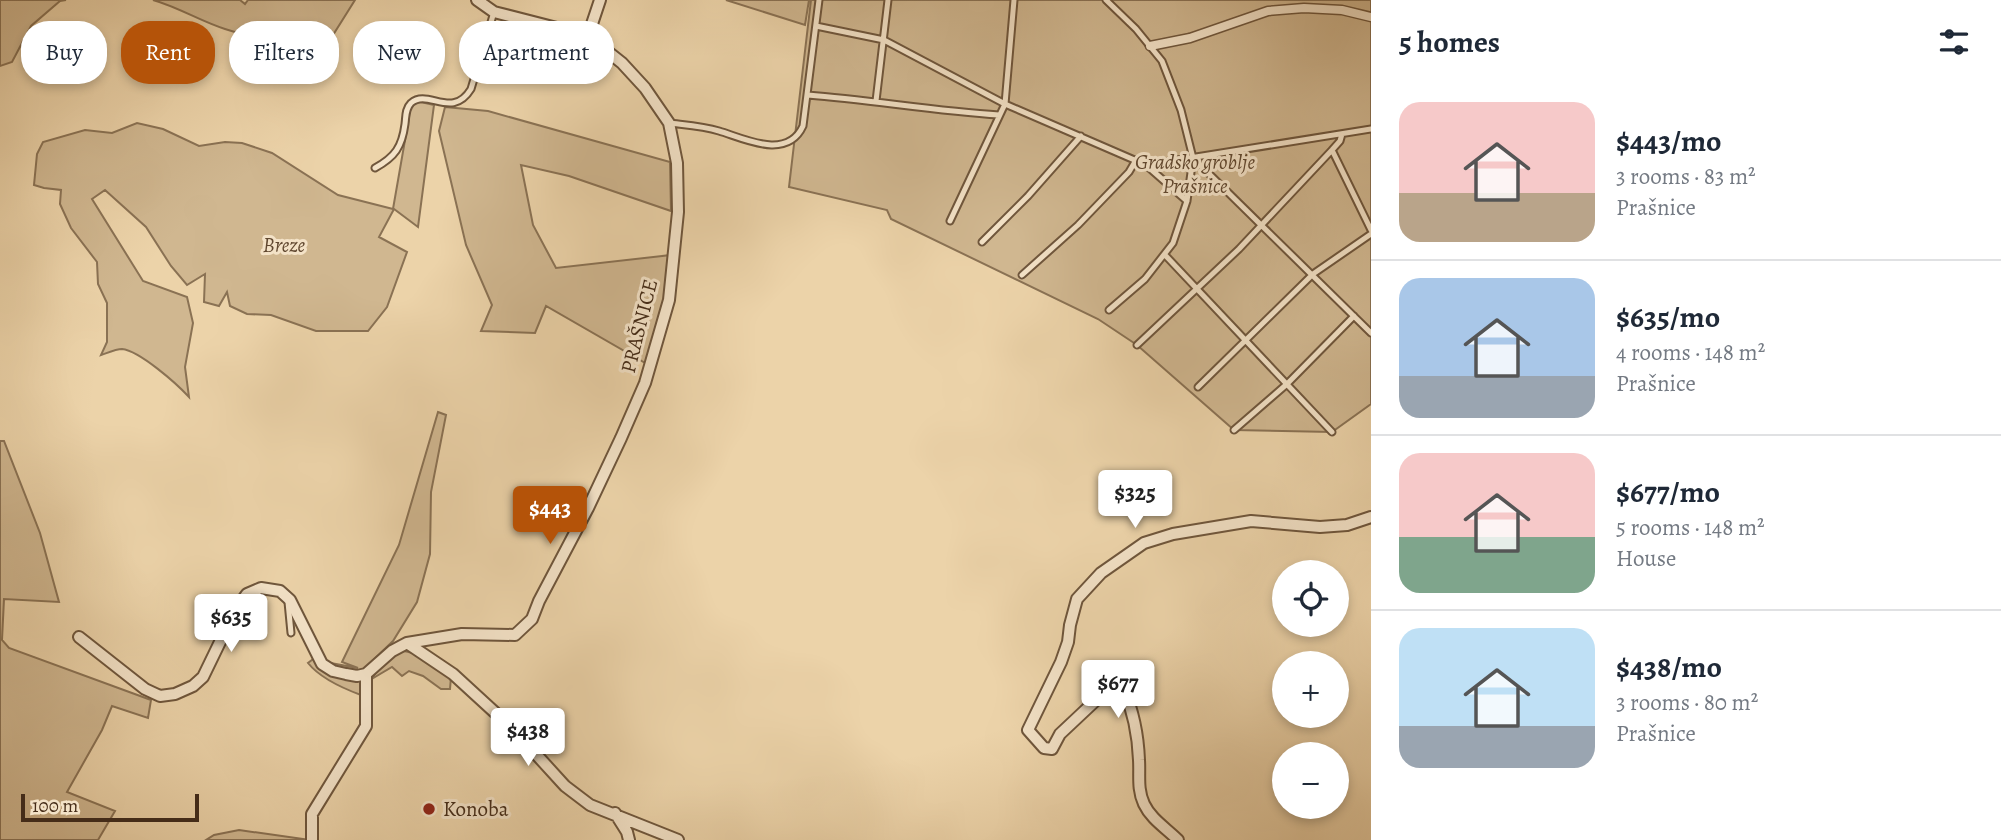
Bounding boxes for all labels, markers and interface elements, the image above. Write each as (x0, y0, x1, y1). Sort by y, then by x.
chip: Buy (21, 21, 107, 84)
chip: Rent (121, 21, 215, 84)
chip: Filters (229, 21, 339, 84)
chip: New (353, 21, 445, 84)
chip: Apartment (459, 21, 614, 84)
text: 5 homes (1399, 22, 1500, 62)
icon: filters (1935, 23, 1973, 61)
text: $443/mo (1616, 121, 1722, 161)
icon: home (1455, 130, 1539, 214)
park label: Gradsko groblje Prašnice (1135, 148, 1255, 200)
text: 3 rooms · 83 m² (1616, 161, 1756, 192)
text: Prašnice (1616, 192, 1696, 223)
park label: Breze (263, 231, 306, 259)
street label: PRAŠNICE (614, 276, 664, 376)
text: $635/mo (1616, 297, 1720, 337)
icon: home (1455, 306, 1539, 390)
text: 4 rooms · 148 m² (1616, 337, 1765, 368)
text: Prašnice (1616, 368, 1696, 399)
pin: $325 (1094, 470, 1176, 530)
text: $677/mo (1616, 472, 1720, 512)
text: $325 (1114, 477, 1156, 508)
icon: home (1455, 481, 1539, 565)
pin: $443 (509, 486, 591, 546)
text: $443 (529, 493, 571, 524)
text: 5 rooms · 148 m² (1616, 512, 1765, 543)
text: House (1616, 543, 1676, 574)
map controls (1272, 560, 1349, 819)
button: locate (1272, 560, 1349, 637)
pin: $635 (190, 594, 272, 654)
text: $635 (210, 601, 252, 632)
text: $438/mo (1616, 647, 1722, 687)
button: + (1272, 651, 1349, 728)
icon: home (1455, 656, 1539, 740)
pin: $677 (1077, 660, 1159, 720)
text: $677 (1097, 667, 1139, 698)
text: 3 rooms · 80 m² (1616, 687, 1758, 718)
pin: $438 (487, 708, 569, 768)
text: $438 (507, 715, 549, 746)
text: Prašnice (1616, 718, 1696, 749)
button: − (1272, 742, 1349, 819)
scale bar (21, 791, 200, 823)
text: 100 m (32, 793, 78, 819)
place label: Konoba (443, 795, 509, 823)
marker: Konoba (421, 801, 437, 817)

